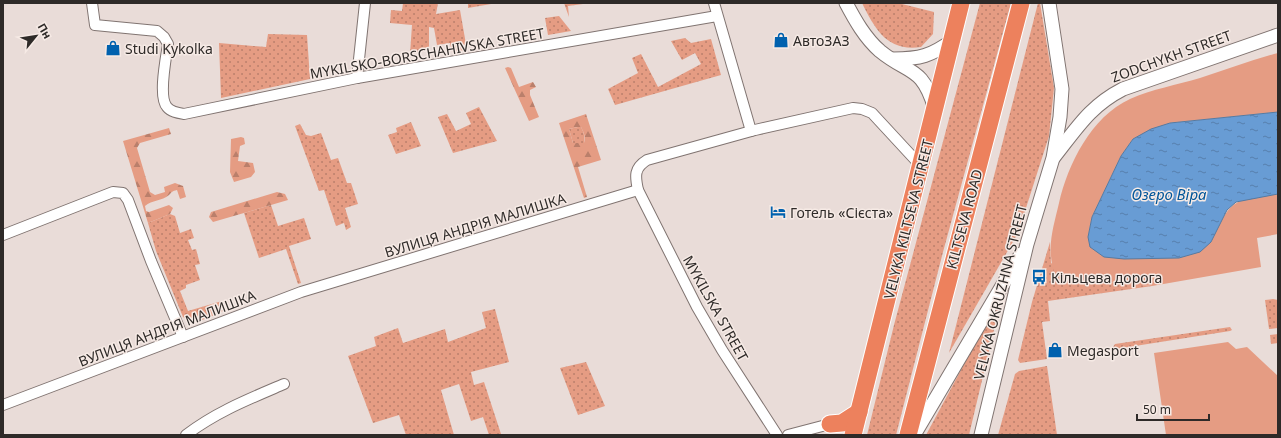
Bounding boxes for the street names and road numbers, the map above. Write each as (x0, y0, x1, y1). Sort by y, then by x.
street label: MYKILSKO-BORSCHAHIVSKA STREET (308, 23, 546, 83)
street label: ZODCHYKH STREET (1108, 25, 1234, 87)
street label: VELYKA KILTSEVA STREET (879, 137, 937, 301)
street label: KILTSEVA ROAD (942, 167, 986, 271)
street label: ВУЛИЦЯ АНДРІЯ МАЛИШКА (382, 188, 568, 262)
street label: VELYKA OKRUZHNA STREET (969, 202, 1031, 382)
street label: MYKILSKA STREET (679, 252, 753, 364)
street label: ВУЛИЦЯ АНДРІЯ МАЛИШКА (76, 285, 258, 371)

